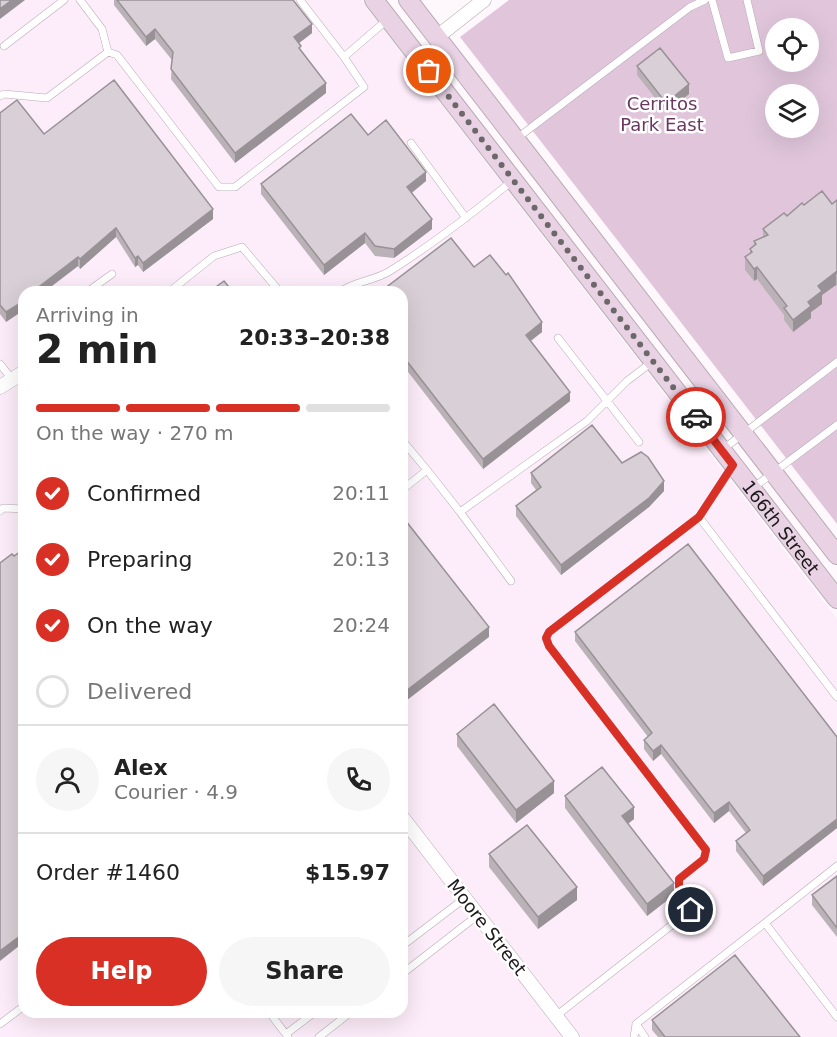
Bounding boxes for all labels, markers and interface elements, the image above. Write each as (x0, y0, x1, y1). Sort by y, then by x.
map controls (765, 18, 819, 138)
button: locate (765, 18, 819, 72)
pin (403, 45, 454, 96)
icon: bag (412, 54, 445, 87)
button: layers (765, 84, 819, 138)
park label: Cerritos Park East (620, 93, 704, 135)
text: Arriving in (36, 303, 139, 327)
text: 20:33–20:38 (239, 325, 390, 350)
text: 2 min (36, 327, 158, 372)
courier (666, 387, 726, 447)
icon: car (680, 401, 713, 434)
text: On the way · 270 m (36, 421, 234, 445)
street label: 166th Street (738, 476, 824, 578)
icon: check (36, 477, 69, 510)
text: Confirmed (87, 481, 201, 506)
text: 20:11 (332, 481, 390, 505)
icon: check (36, 543, 69, 576)
text: Preparing (87, 547, 193, 572)
text: 20:13 (332, 547, 390, 571)
icon: check (36, 609, 69, 642)
text: On the way (87, 613, 213, 638)
text: 20:24 (332, 613, 390, 637)
text: Delivered (87, 679, 192, 704)
button: person (36, 748, 99, 811)
button: phone (327, 748, 390, 811)
text: Alex (114, 755, 168, 780)
text: Courier · 4.9 (114, 780, 238, 804)
text: Order #1460 (36, 860, 180, 885)
text: $15.97 (305, 860, 390, 885)
street label: Moore Street (443, 875, 531, 979)
pin (665, 884, 716, 935)
icon: home (674, 893, 707, 926)
button: Help (36, 937, 207, 1006)
button: Share (219, 937, 390, 1006)

